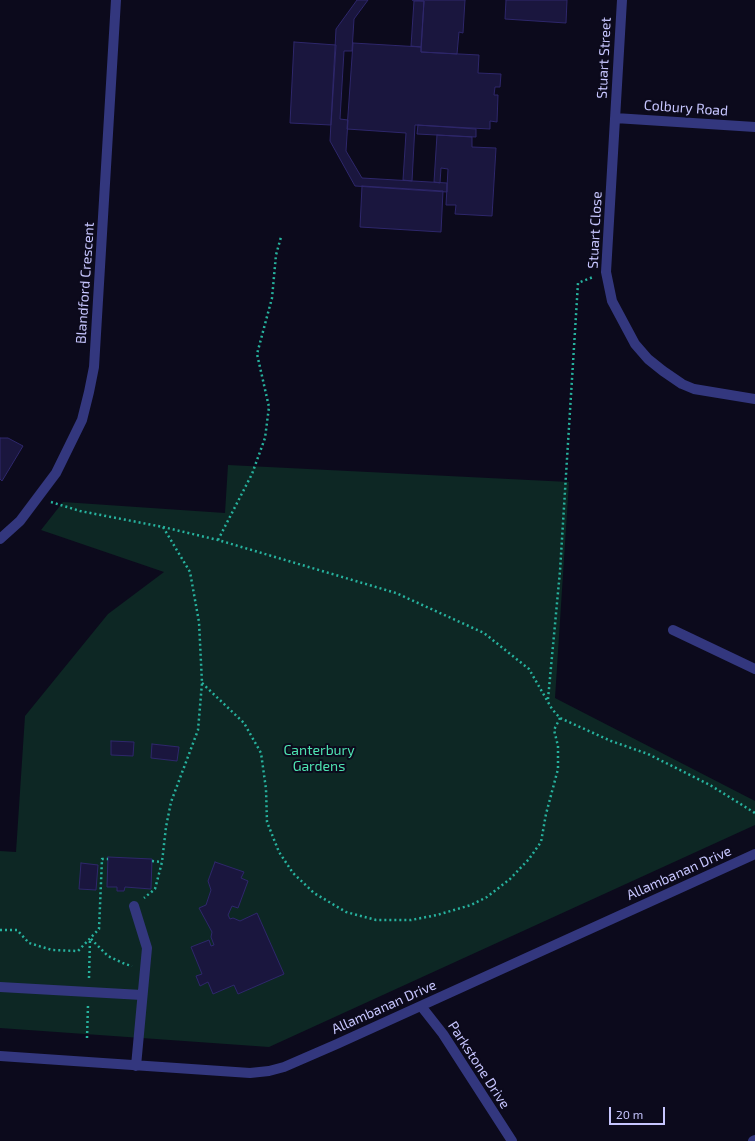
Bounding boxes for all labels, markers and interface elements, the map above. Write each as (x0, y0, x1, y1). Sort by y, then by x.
street label: Stuart Street (593, 17, 615, 99)
street label: Colbury Road (643, 97, 729, 119)
street label: Stuart Close (585, 191, 605, 269)
street label: Blandford Crescent (72, 221, 98, 345)
park label: Canterbury Gardens (283, 742, 355, 774)
street label: Allambanan Drive (624, 842, 734, 904)
street label: Allambanan Drive (329, 976, 439, 1038)
street label: Parkstone Drive (444, 1018, 514, 1112)
scale bar (611, 1099, 667, 1125)
text: 20 m (616, 1107, 643, 1121)

